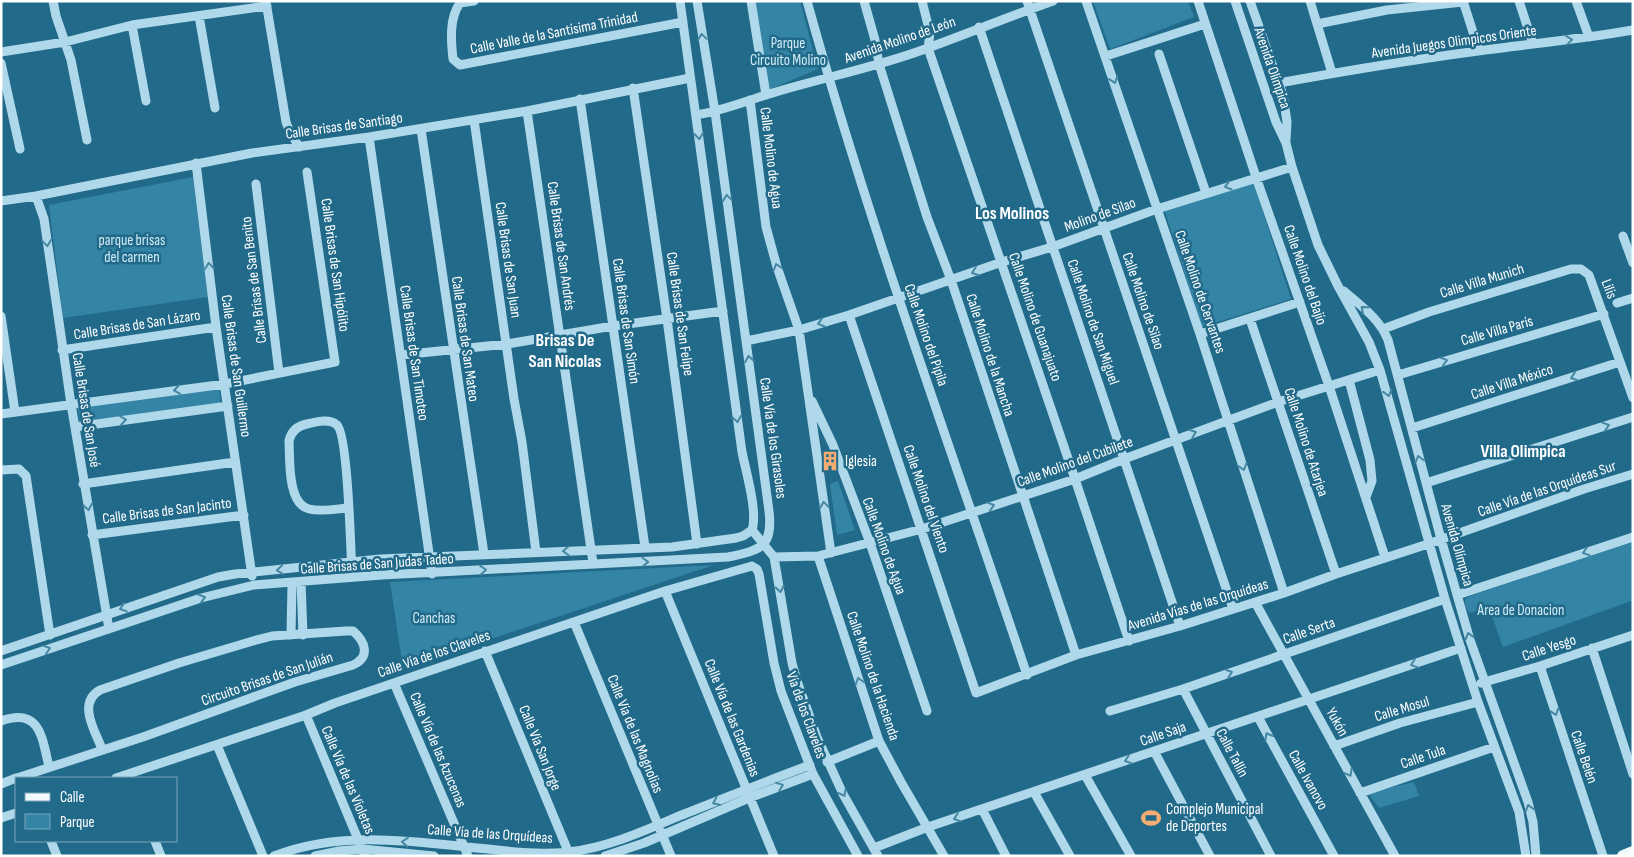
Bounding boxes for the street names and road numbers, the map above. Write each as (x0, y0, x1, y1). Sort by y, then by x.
street label: Calle Valle de la Santísima Trinidad (469, 7, 639, 59)
street label: Avenida Molino de León (841, 12, 958, 68)
street label: Avenida Juegos Olimpicos Oriente (1369, 21, 1538, 63)
street label: Avenida Olímpica (1249, 24, 1295, 111)
street label: Calle Molino de Agua (755, 106, 787, 210)
street label: Calle Brisas de Santiago (284, 108, 404, 144)
street label: Calle Brisas de San Andrés (543, 180, 579, 312)
street label: Molino de Silao (1062, 193, 1138, 237)
street label: Calle Brisas de San Hipólito (316, 197, 354, 333)
street label: Calle Brisas de San Juan (490, 201, 526, 319)
street label: Calle Brisas de San Benito (237, 215, 271, 345)
street label: Calle Molino del Bajío (1279, 222, 1331, 328)
street label: Calle Molino de Cervantes (1170, 228, 1230, 356)
street label: Calle Molino de Guanajuato (1004, 250, 1066, 384)
street label: Calle Molino de Silao (1117, 250, 1169, 352)
street label: Calle Brisas de San Felipe (662, 251, 698, 377)
street label: Calle Brisas de San Simón (608, 257, 644, 385)
street label: Calle Molino de San Miguel (1063, 257, 1123, 387)
street label: Calle Villa Munich (1438, 259, 1526, 303)
street label: Calle Brisas de San Mateo (447, 275, 483, 403)
street label: Lilis (1597, 276, 1621, 302)
street label: Calle Molino del Pípila (900, 281, 952, 389)
street label: Calle Brisas de San Timoteo (395, 284, 433, 422)
street label: Calle Molino de la Mancha (961, 291, 1019, 419)
street label: Calle Brisas de San Guillermo (217, 294, 255, 438)
street label: Calle Brisas de San Lázaro (72, 306, 202, 344)
street label: Calle Villa París (1459, 312, 1535, 350)
street label: Calle Brisas de San José (68, 351, 104, 469)
street label: Calle Villa México (1468, 360, 1556, 404)
street label: Calle Vía de los Girasoles (755, 376, 791, 500)
street label: Calle Molino de Atarjea (1279, 385, 1333, 499)
street label: Calle Molino del Cubilete (1014, 432, 1136, 492)
street label: Calle Molino del Viento (899, 442, 953, 556)
street label: Calle Vía de las Orquídeas Sur (1475, 456, 1619, 522)
street label: Calle Brisas de San Jacinto (101, 494, 233, 528)
street label: Calle Molino de Agua (858, 495, 910, 597)
street label: Avenida Olímpica (1436, 501, 1478, 589)
street label: Calle Brisas de San Judas Tadeo (300, 549, 454, 579)
street label: Avenida Vías de las Orquídeas (1125, 575, 1271, 636)
street label: Calle Molino de la Hacienda (842, 609, 904, 743)
street label: Calle Serta (1280, 613, 1338, 649)
street label: Calle Vía de los Claveles (375, 626, 493, 682)
street label: Calle Yesgo (1520, 630, 1578, 666)
street label: Circuito Brisas de San Julián (199, 648, 335, 710)
street label: Calle Vía de las Gardenias (700, 656, 764, 780)
street label: Vía de los Claveles (782, 669, 830, 761)
street label: Calle Vía de las Magnolias (603, 672, 667, 796)
street label: Calle Vía de las Azucenas (405, 690, 471, 810)
street label: Calle Mosul (1372, 692, 1432, 726)
street label: Calle Vía San Jorge (514, 702, 566, 794)
street label: Yukón (1321, 704, 1353, 740)
street label: Calle Saja (1137, 717, 1189, 751)
street label: Calle Vía de las Violetas (317, 723, 379, 837)
street label: Calle Tallín (1211, 725, 1253, 781)
street label: Calle Belén (1566, 728, 1602, 786)
street label: Calle Tula (1398, 740, 1448, 774)
street label: Calle Ivanovo (1284, 747, 1332, 813)
street label: Calle Vía de las Orquídeas (427, 820, 553, 848)

